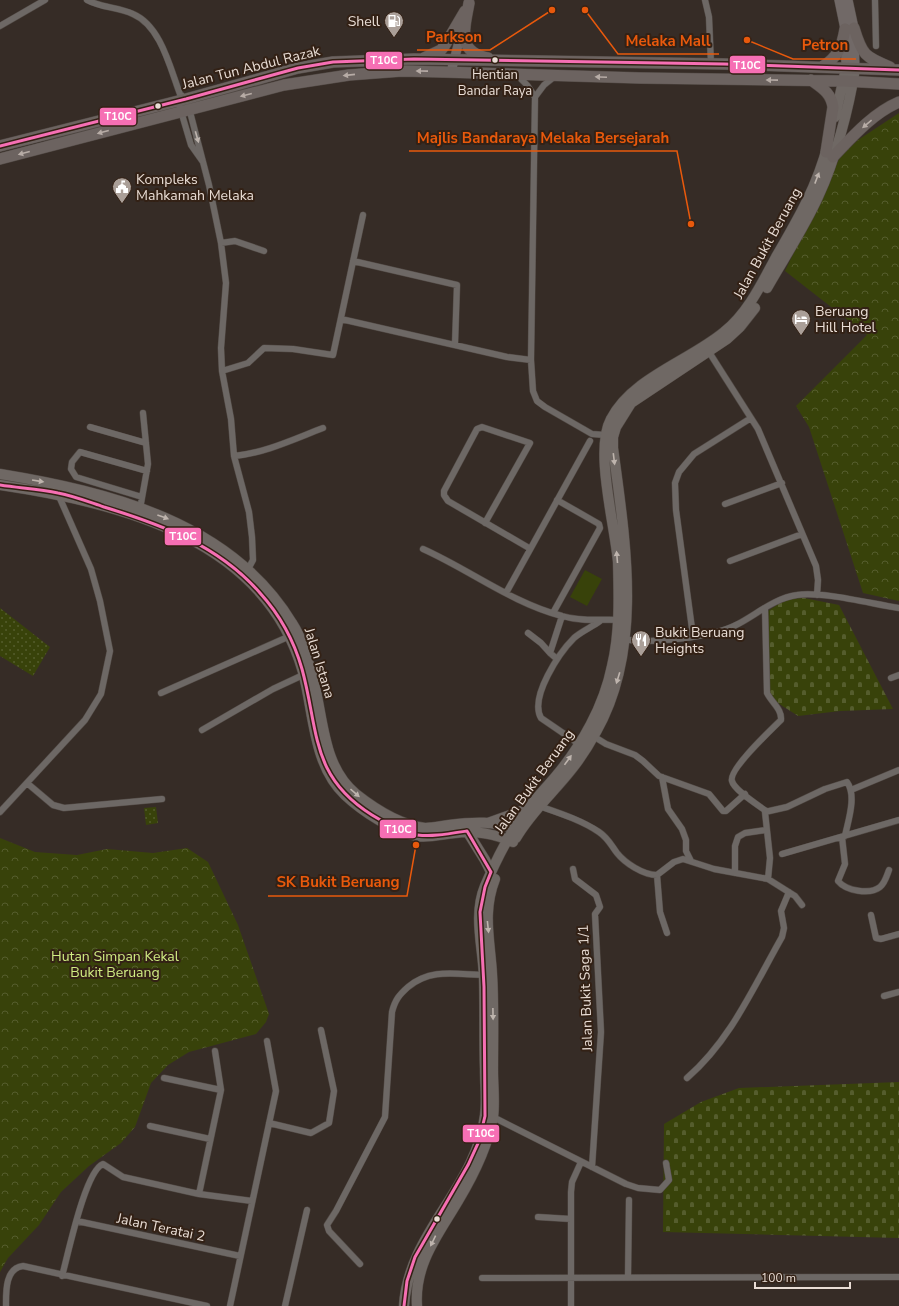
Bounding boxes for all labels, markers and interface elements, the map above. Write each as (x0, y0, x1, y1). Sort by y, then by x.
fuel station icon: Shell (383, 10, 405, 38)
place label: Shell (348, 12, 381, 31)
callout: Parkson (417, 23, 490, 50)
text: Parkson (426, 27, 482, 47)
callout: Melaka Mall (618, 27, 719, 54)
text: Melaka Mall (625, 31, 711, 51)
callout: Petron (793, 32, 856, 59)
text: Petron (802, 35, 848, 55)
street label: Jalan Tun Abdul Razak (179, 41, 323, 94)
line badge: T10C (365, 51, 403, 70)
text: T10C (370, 53, 398, 68)
marker: Hentian Bandar Raya (490, 55, 500, 65)
line badge: T10C (729, 55, 766, 74)
text: T10C (733, 58, 761, 73)
place label: Hentian Bandar Raya (458, 66, 532, 100)
one-way arrow (415, 68, 428, 74)
one-way arrow (343, 71, 355, 78)
one-way arrow (594, 74, 607, 80)
one-way arrow (765, 77, 778, 83)
one-way arrow (240, 92, 252, 98)
unlabelled marker (153, 101, 163, 111)
line badge: T10C (99, 107, 137, 126)
text: T10C (104, 109, 132, 124)
one-way arrow (862, 119, 872, 128)
callout: Majlis Bandaraya Melaka Bersejarah (409, 124, 677, 151)
text: Majlis Bandaraya Melaka Bersejarah (417, 128, 669, 148)
one-way arrow (97, 129, 109, 135)
one-way arrow (194, 131, 200, 143)
one-way arrow (18, 150, 30, 156)
place label: Kompleks Mahkamah Melaka (136, 170, 254, 205)
one-way arrow (815, 172, 821, 184)
public building icon: Kompleks Mahkamah Melaka (111, 176, 133, 204)
street label: Jalan Bukit Beruang (728, 184, 806, 303)
place label: Beruang Hill Hotel (815, 302, 876, 337)
hotel icon: Beruang Hill Hotel (790, 308, 812, 336)
one-way arrow (611, 453, 617, 465)
one-way arrow (32, 478, 45, 484)
one-way arrow (158, 514, 170, 520)
line badge: T10C (164, 527, 202, 546)
text: T10C (169, 529, 197, 544)
one-way arrow (614, 551, 620, 564)
place label: Bukit Beruang Heights (655, 623, 744, 658)
street label: Jalan Istana (299, 624, 339, 701)
restaurant icon: Bukit Beruang Heights (630, 629, 652, 657)
one-way arrow (615, 672, 621, 684)
street label: Jalan Bukit Beruang (490, 725, 579, 838)
one-way arrow (564, 754, 572, 765)
one-way arrow (350, 788, 360, 797)
line badge: T10C (379, 819, 417, 839)
text: T10C (384, 822, 412, 837)
callout: SK Bukit Beruang (268, 869, 407, 896)
text: SK Bukit Beruang (276, 872, 400, 892)
one-way arrow (484, 921, 491, 933)
street label: Jalan Bukit Saga 1/1 (574, 924, 597, 1053)
park label: Hutan Simpan Kekal Bukit Beruang (51, 947, 180, 982)
one-way arrow (490, 1008, 496, 1021)
line badge: T10C (462, 1124, 500, 1143)
text: T10C (467, 1126, 495, 1141)
street label: Jalan Teratai 2 (114, 1209, 207, 1246)
unlabelled marker (432, 1214, 442, 1224)
one-way arrow (430, 1236, 436, 1247)
scale bar (755, 1264, 850, 1290)
text: 100 m (761, 1270, 796, 1286)

